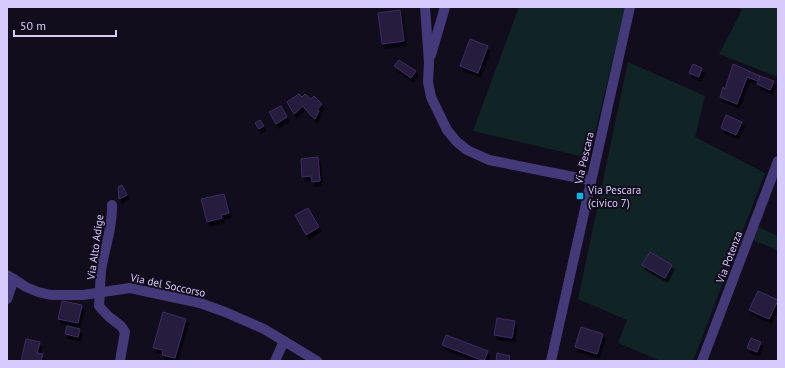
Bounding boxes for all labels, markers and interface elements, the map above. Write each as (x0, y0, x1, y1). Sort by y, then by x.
scale bar (14, 12, 116, 38)
text: 50 m (20, 18, 46, 33)
street label: Via Pescara (571, 131, 597, 186)
place label: Via Pescara (civico 7) (587, 183, 641, 210)
marker: Via Pescara (civico 7) (575, 191, 585, 201)
street label: Via Alto Adige (83, 213, 107, 282)
street label: Via Potenza (712, 229, 745, 286)
street label: Via del Soccorso (128, 270, 207, 300)

